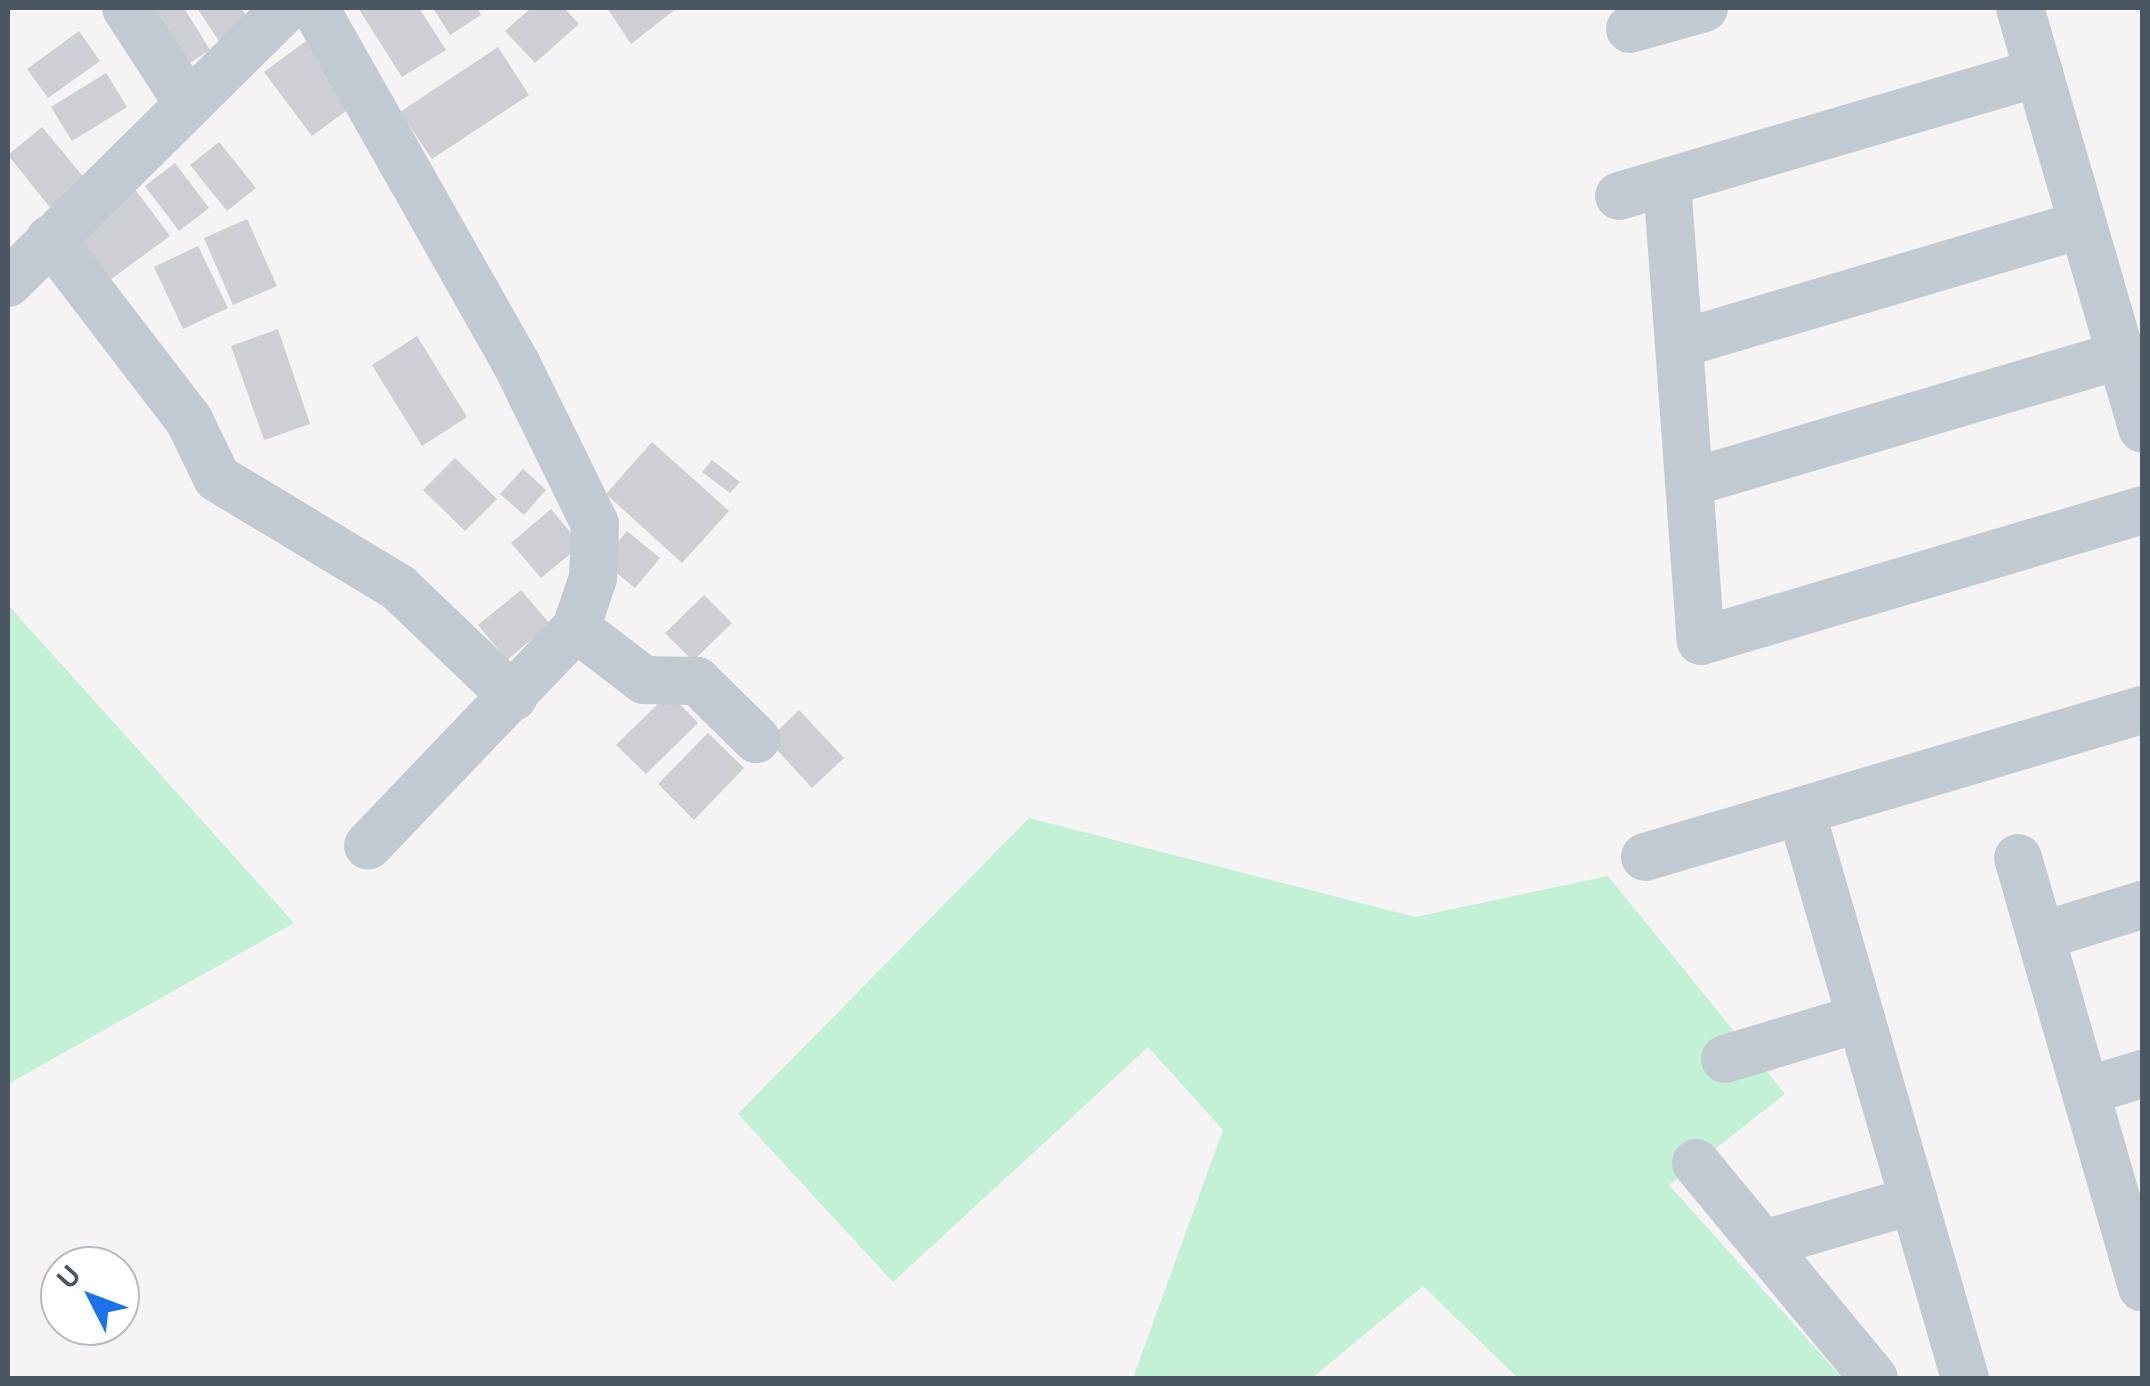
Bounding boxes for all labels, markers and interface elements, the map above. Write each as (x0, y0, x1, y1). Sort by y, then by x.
north arrow (40, 1246, 140, 1346)
text: U (49, 1257, 89, 1296)

